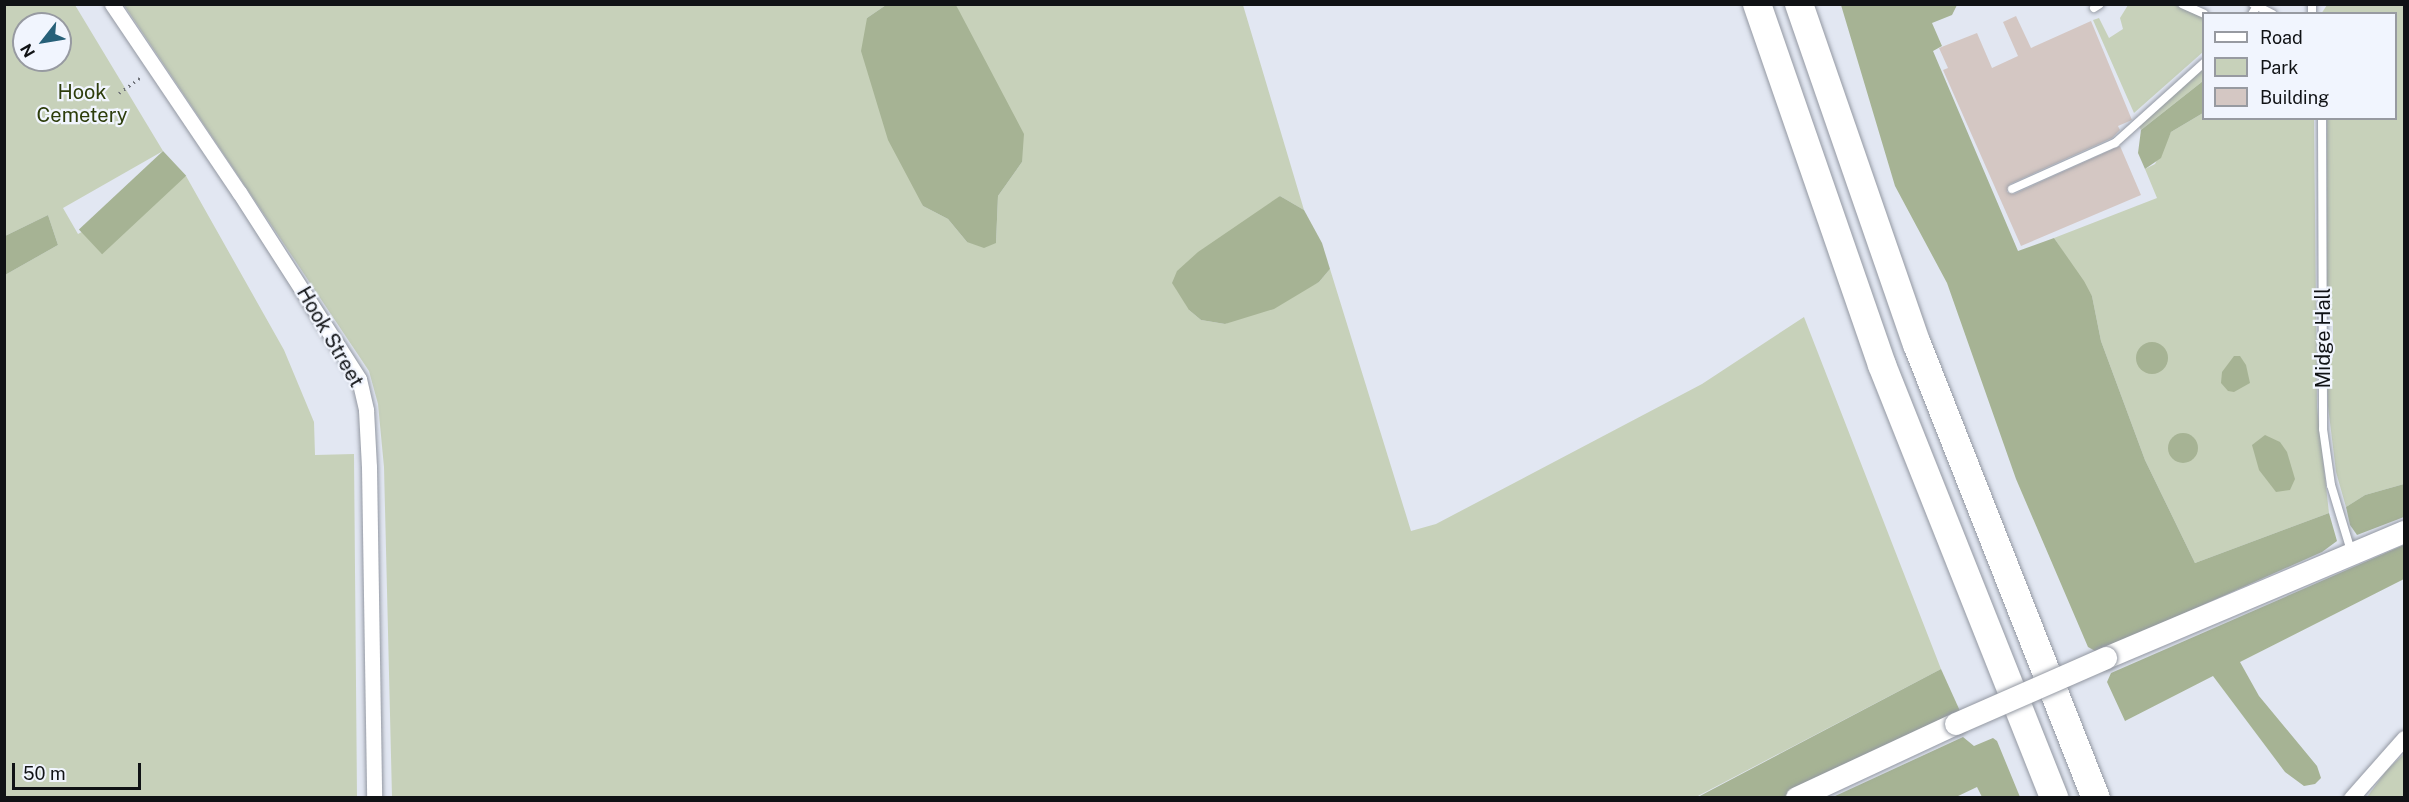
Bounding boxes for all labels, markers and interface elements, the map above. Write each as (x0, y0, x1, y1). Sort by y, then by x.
north arrow (12, 12, 72, 72)
legend (2202, 12, 2397, 120)
text: Road (2260, 27, 2303, 48)
text: N (16, 40, 39, 61)
text: Park (2260, 57, 2298, 78)
park label: Hook Cemetery (37, 81, 127, 128)
text: Building (2260, 87, 2329, 108)
street label: Hook Street (292, 282, 368, 392)
street label: Midge Hall (2311, 288, 2335, 388)
scale bar (15, 751, 144, 789)
text: 50 m (23, 763, 66, 784)

